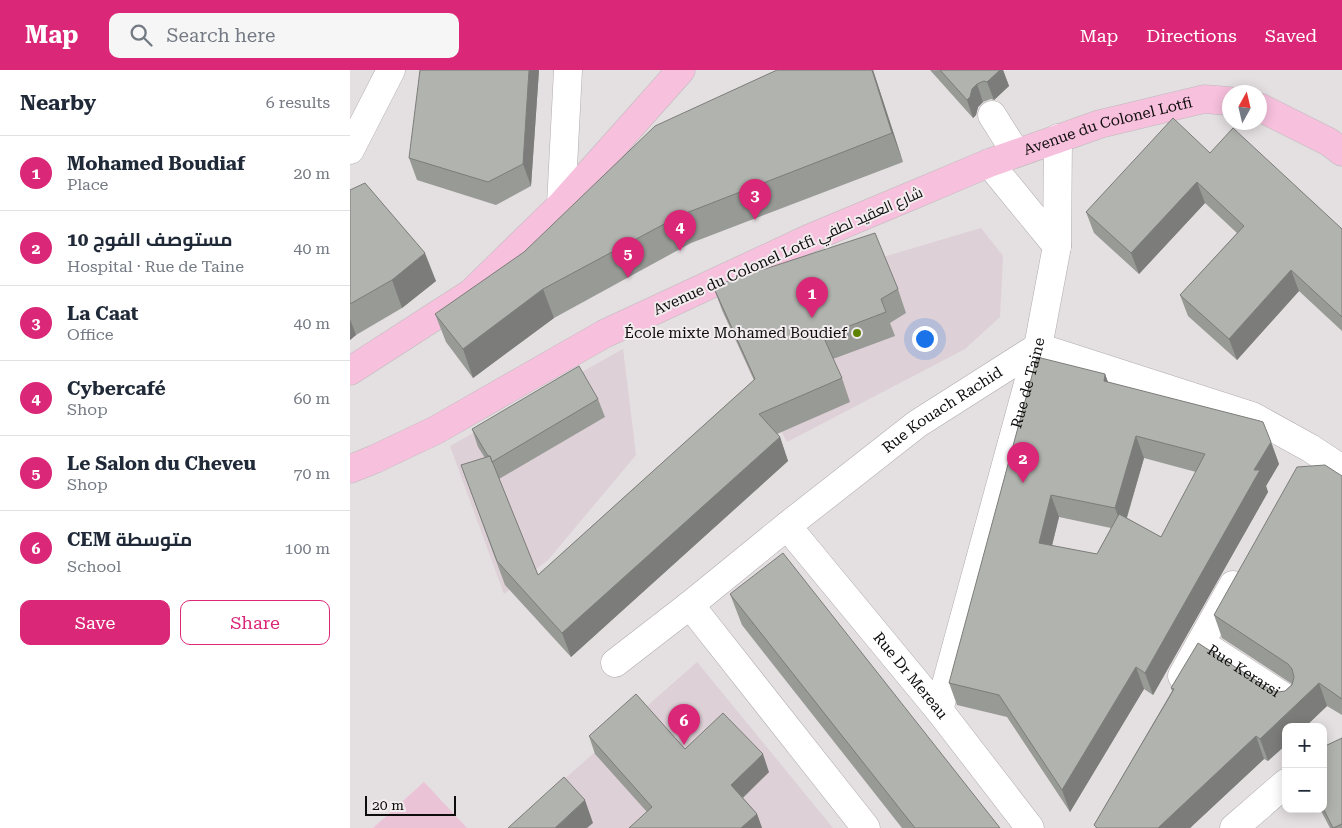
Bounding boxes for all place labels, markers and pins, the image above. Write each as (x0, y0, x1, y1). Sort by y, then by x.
pin: 3 (739, 179, 771, 220)
pin: 4 (664, 210, 696, 251)
pin: 5 (612, 237, 644, 278)
pin: 1 (796, 277, 828, 318)
place label: École mixte Mohamed Boudief (624, 324, 848, 342)
marker: École mixte Mohamed Boudief (851, 327, 863, 339)
pin: 2 (1007, 442, 1039, 483)
pin: 6 (668, 704, 700, 745)

